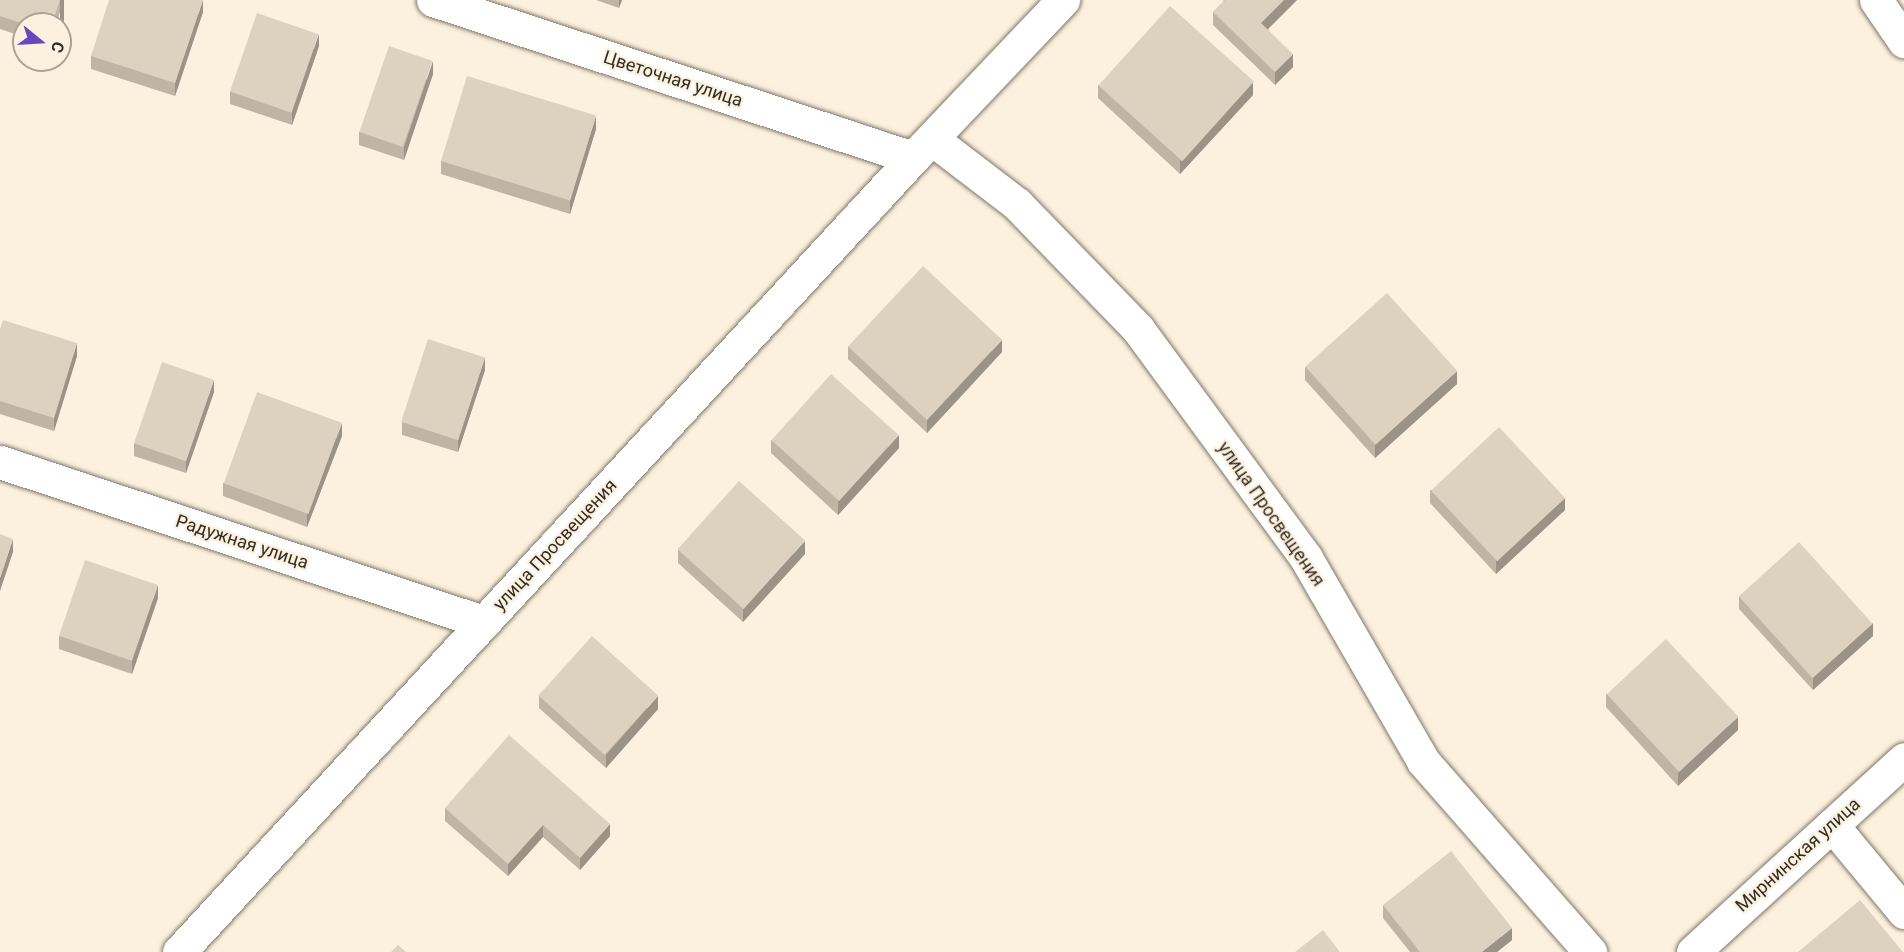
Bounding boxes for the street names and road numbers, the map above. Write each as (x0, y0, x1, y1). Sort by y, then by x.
street label: Цветочная улица (601, 46, 745, 112)
street label: улица Просвещения (1213, 438, 1329, 590)
street label: улица Просвещения (489, 475, 621, 615)
street label: Радужная улица (173, 510, 311, 574)
street label: Мирнинская улица (1731, 793, 1865, 917)

